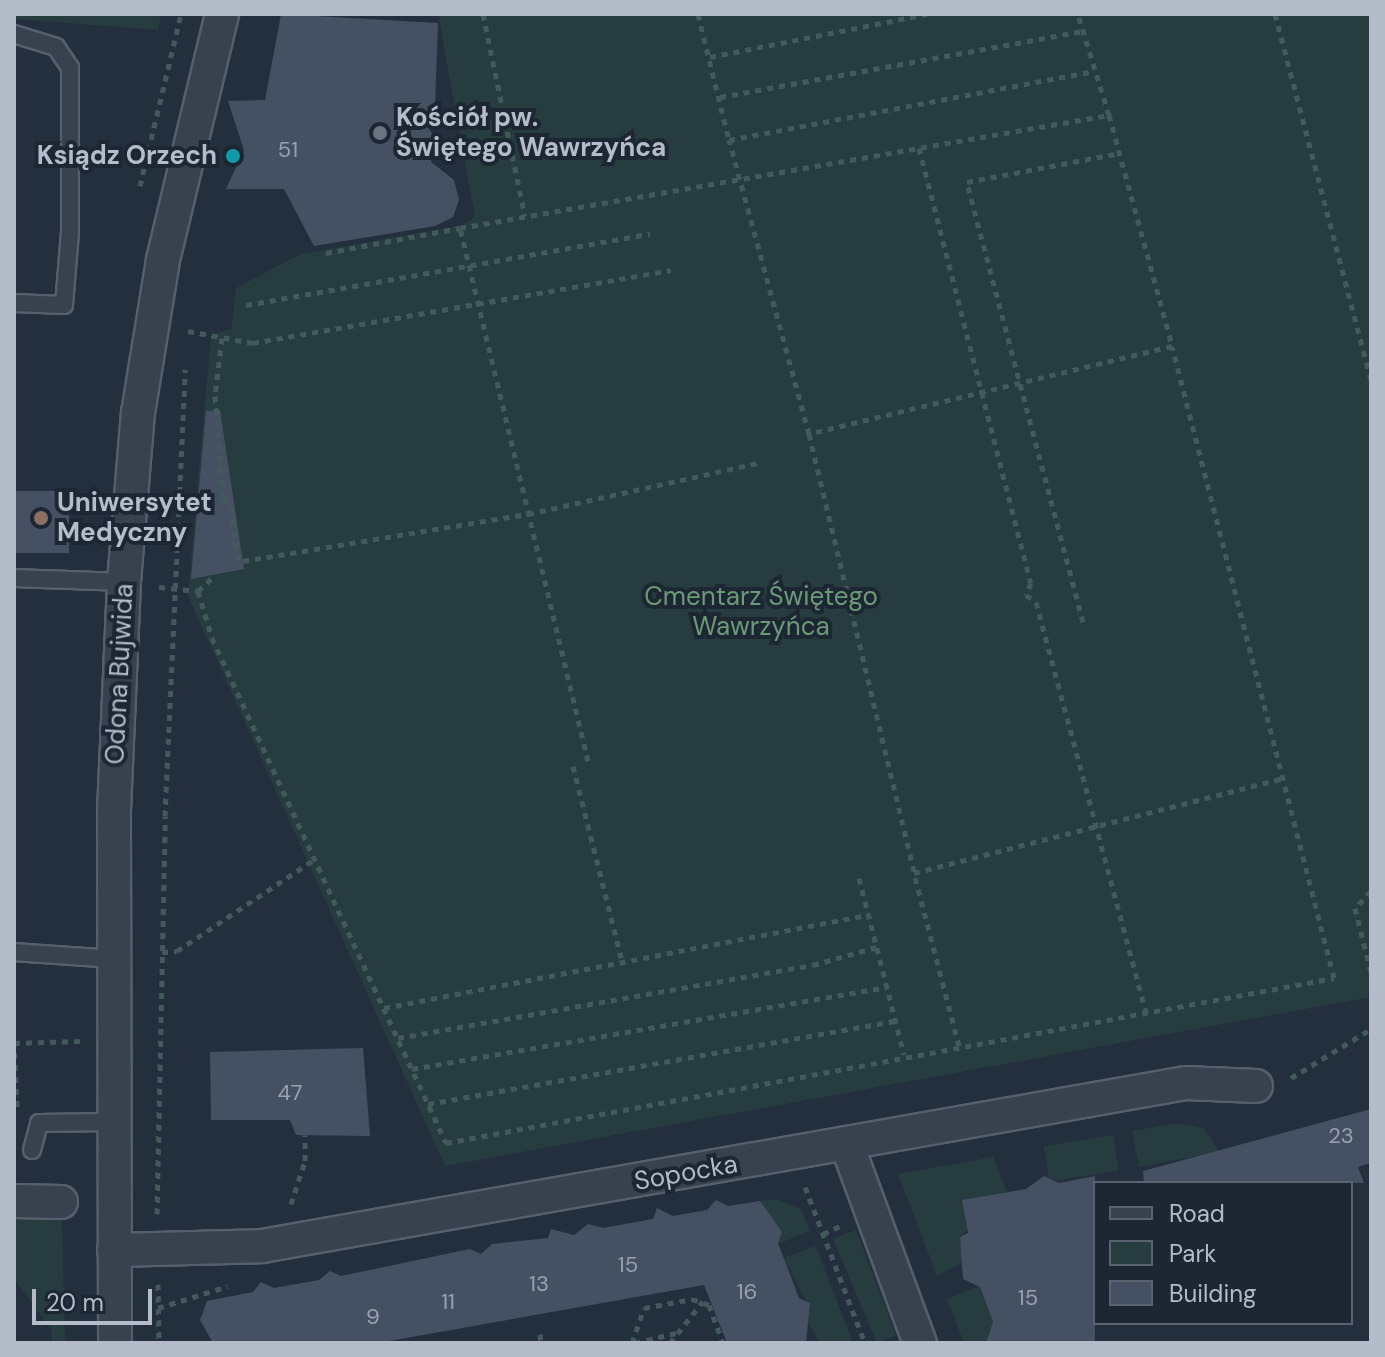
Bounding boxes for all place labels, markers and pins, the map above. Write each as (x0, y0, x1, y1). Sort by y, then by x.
place label: Kościół pw. Świętego Wawrzyńca (396, 102, 666, 164)
marker: Kościół pw. Świętego Wawrzyńca (371, 124, 389, 142)
place label: Ksiądz Orzech (37, 140, 217, 172)
marker: Ksiądz Orzech (224, 147, 242, 165)
place label: Uniwersytet Medyczny (57, 487, 212, 548)
marker: Uniwersytet Medyczny (32, 509, 50, 527)

